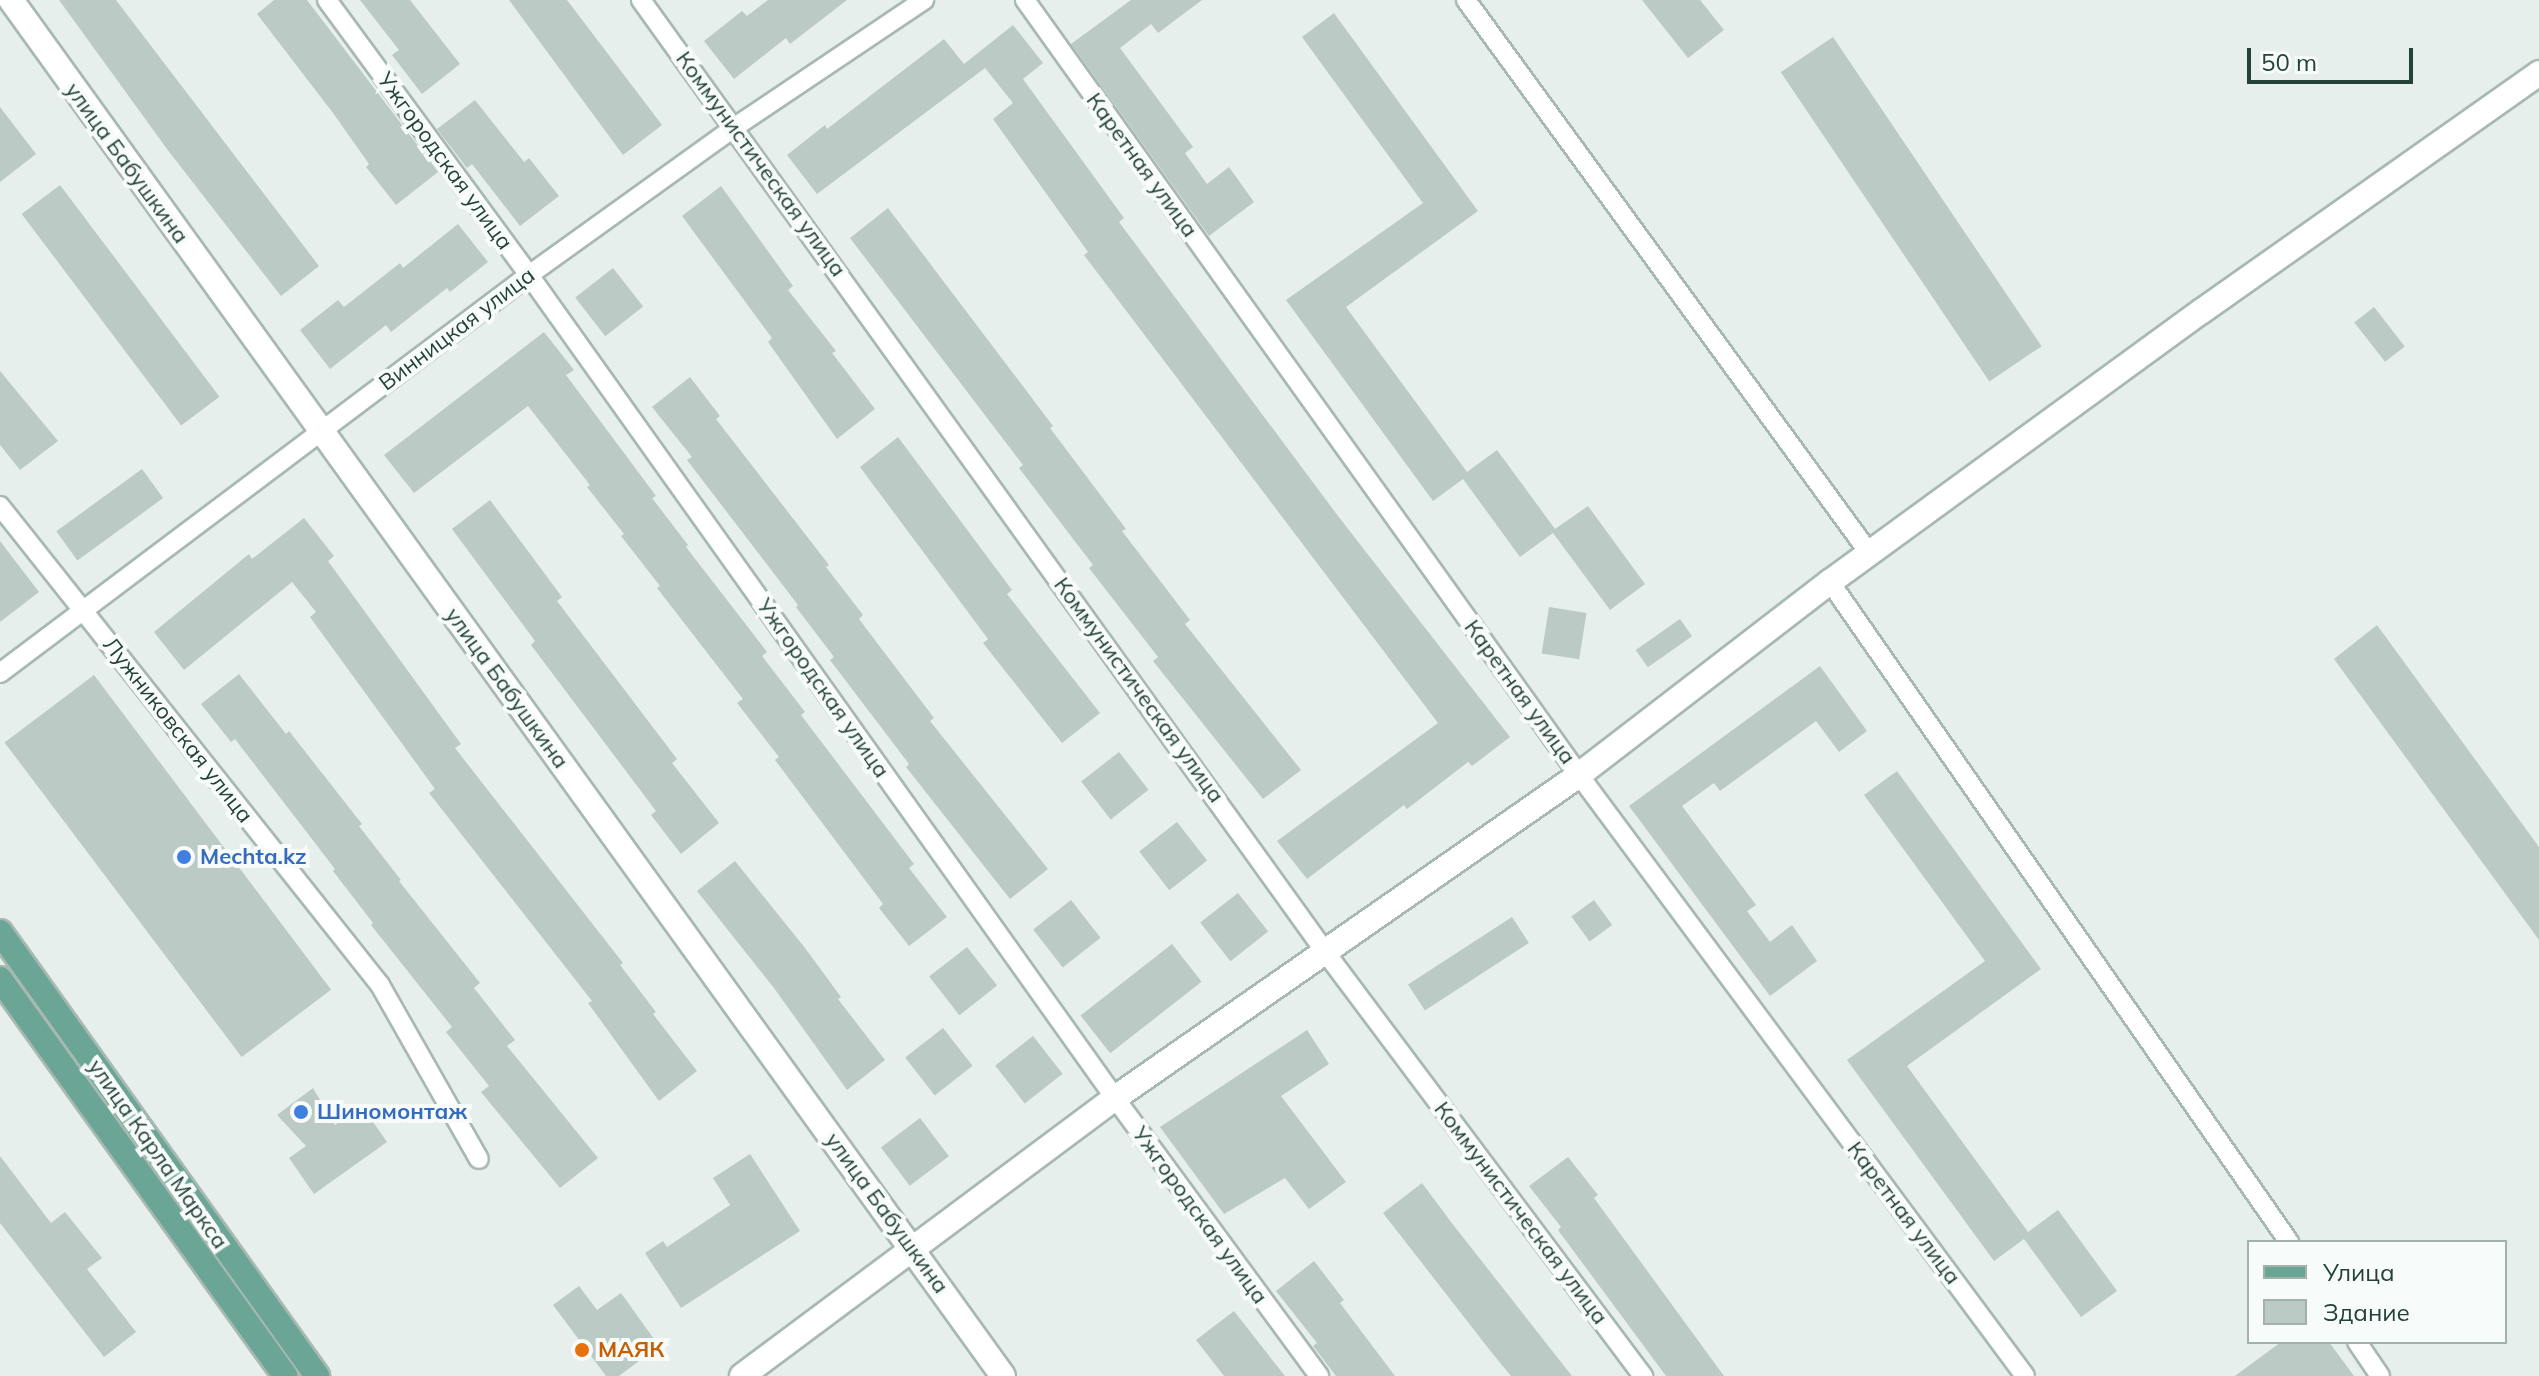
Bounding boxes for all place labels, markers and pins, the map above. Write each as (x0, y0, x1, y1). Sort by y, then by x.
place label: Mechta.kz (200, 844, 307, 870)
marker: Mechta.kz (175, 848, 193, 866)
place label: Шиномонтаж (317, 1099, 467, 1125)
marker: Шиномонтаж (292, 1103, 310, 1121)
place label: МАЯК (598, 1337, 664, 1363)
marker: МАЯК (573, 1341, 591, 1359)

